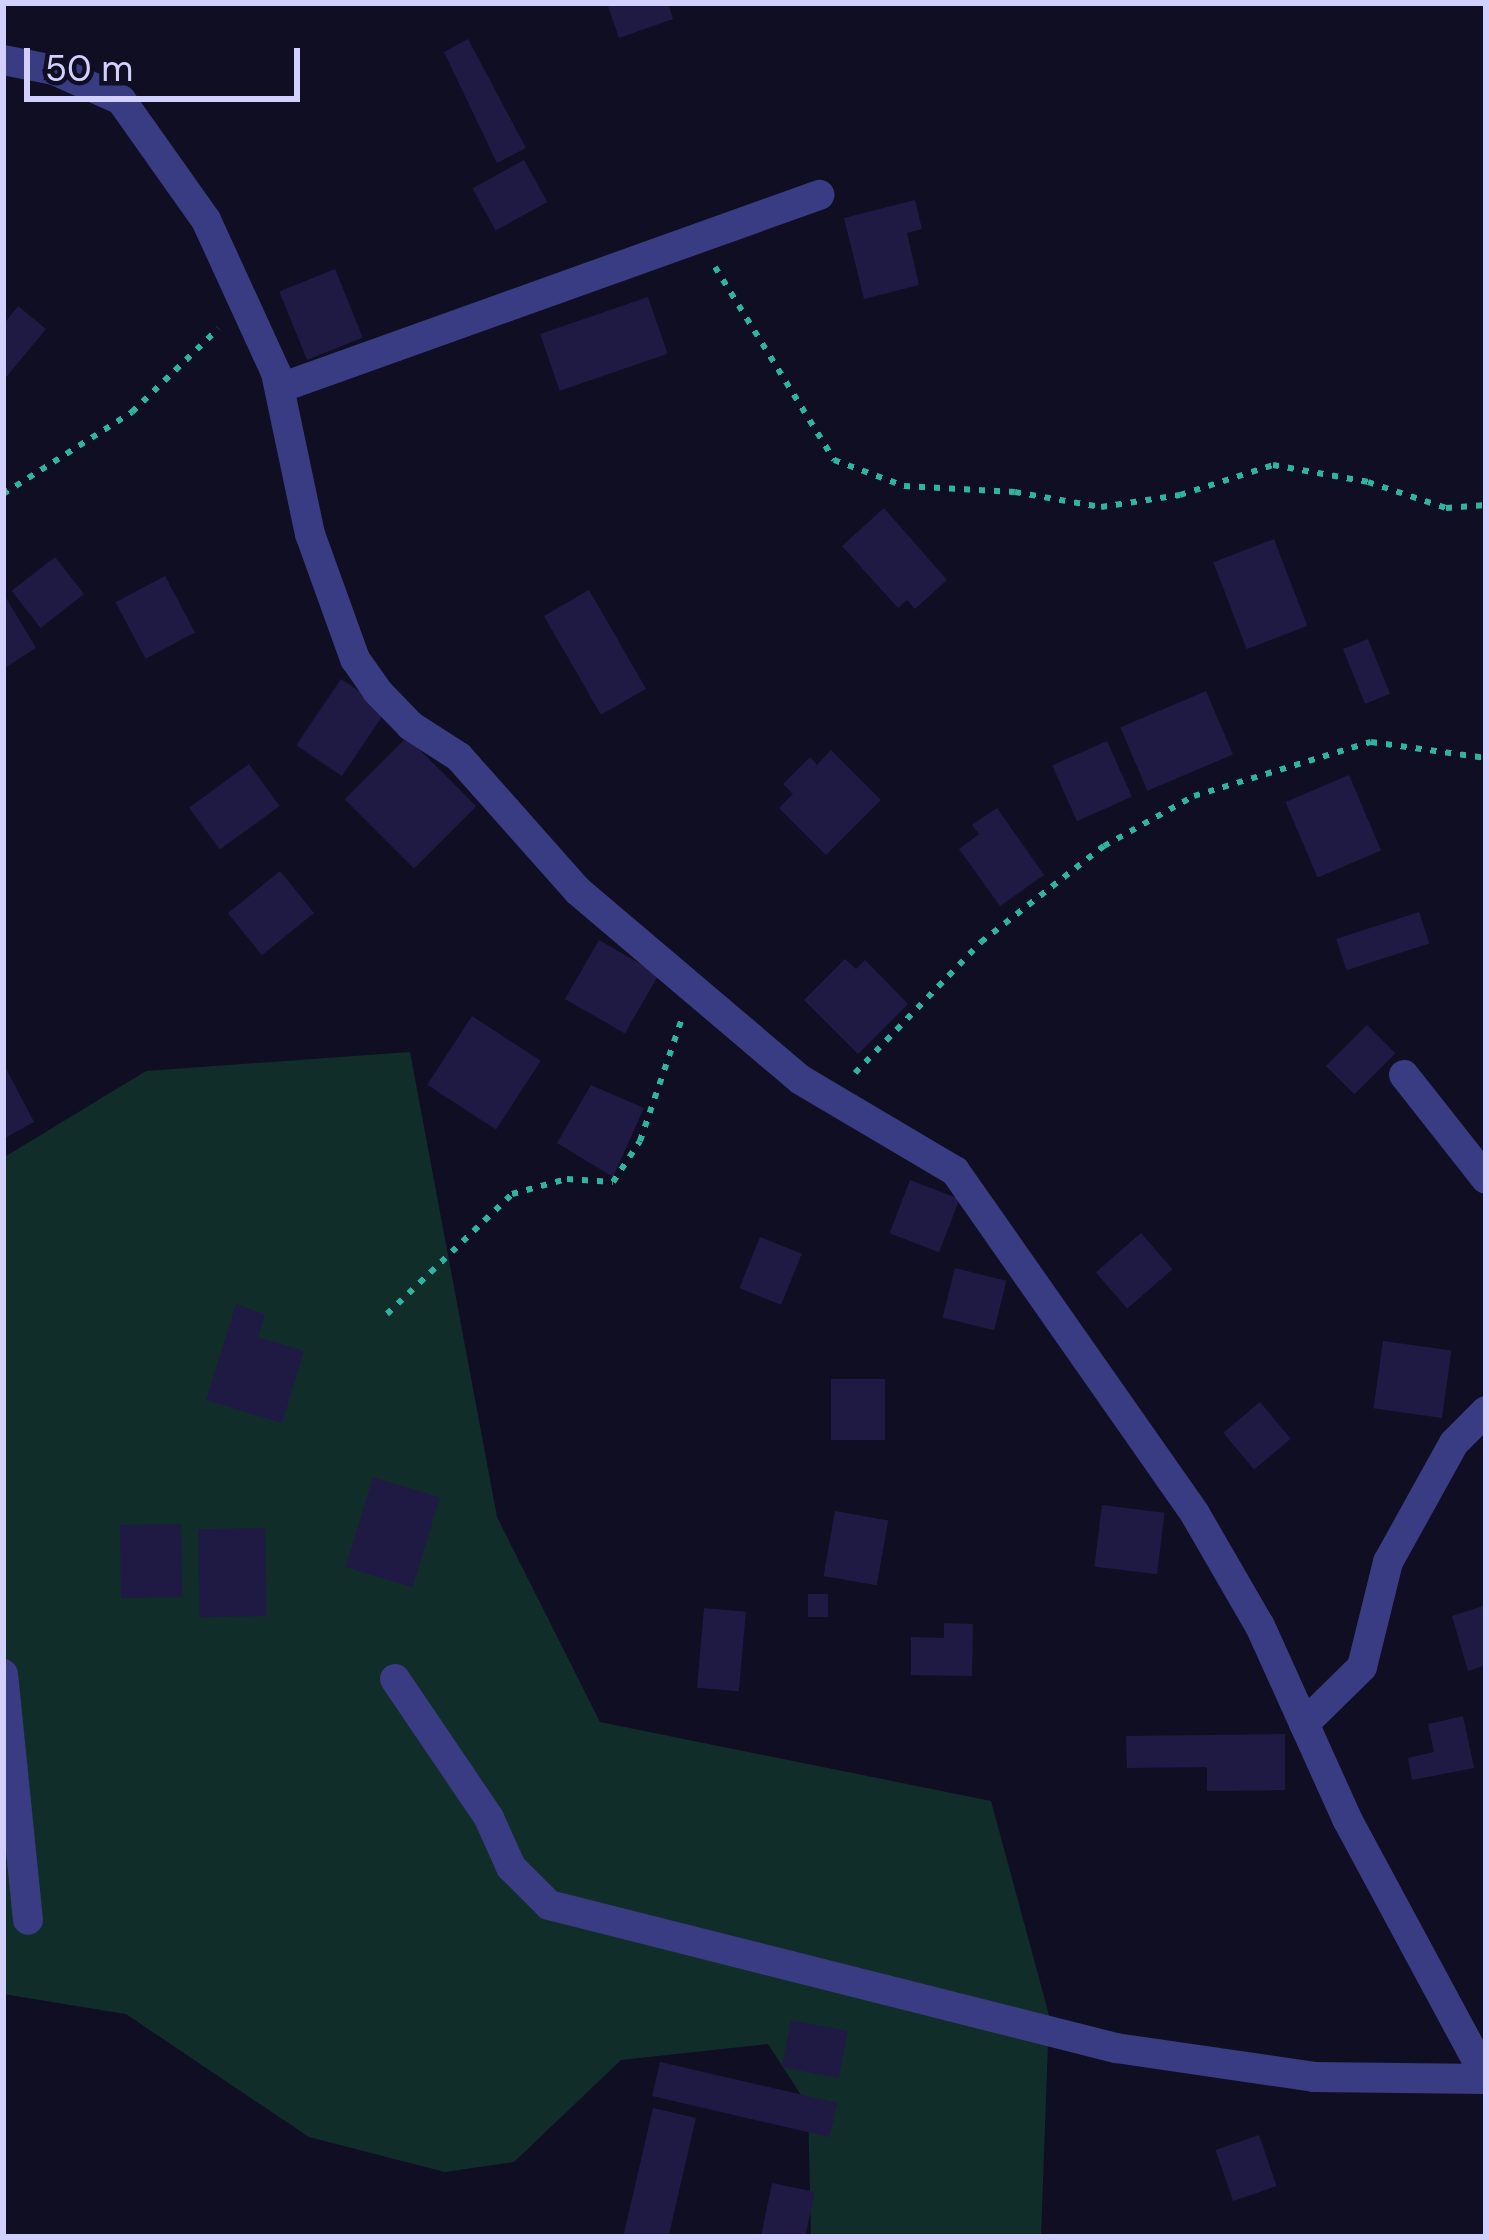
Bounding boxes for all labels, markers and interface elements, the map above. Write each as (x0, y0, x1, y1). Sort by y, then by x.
scale bar (30, 24, 306, 98)
text: 50 m (45, 45, 133, 92)

